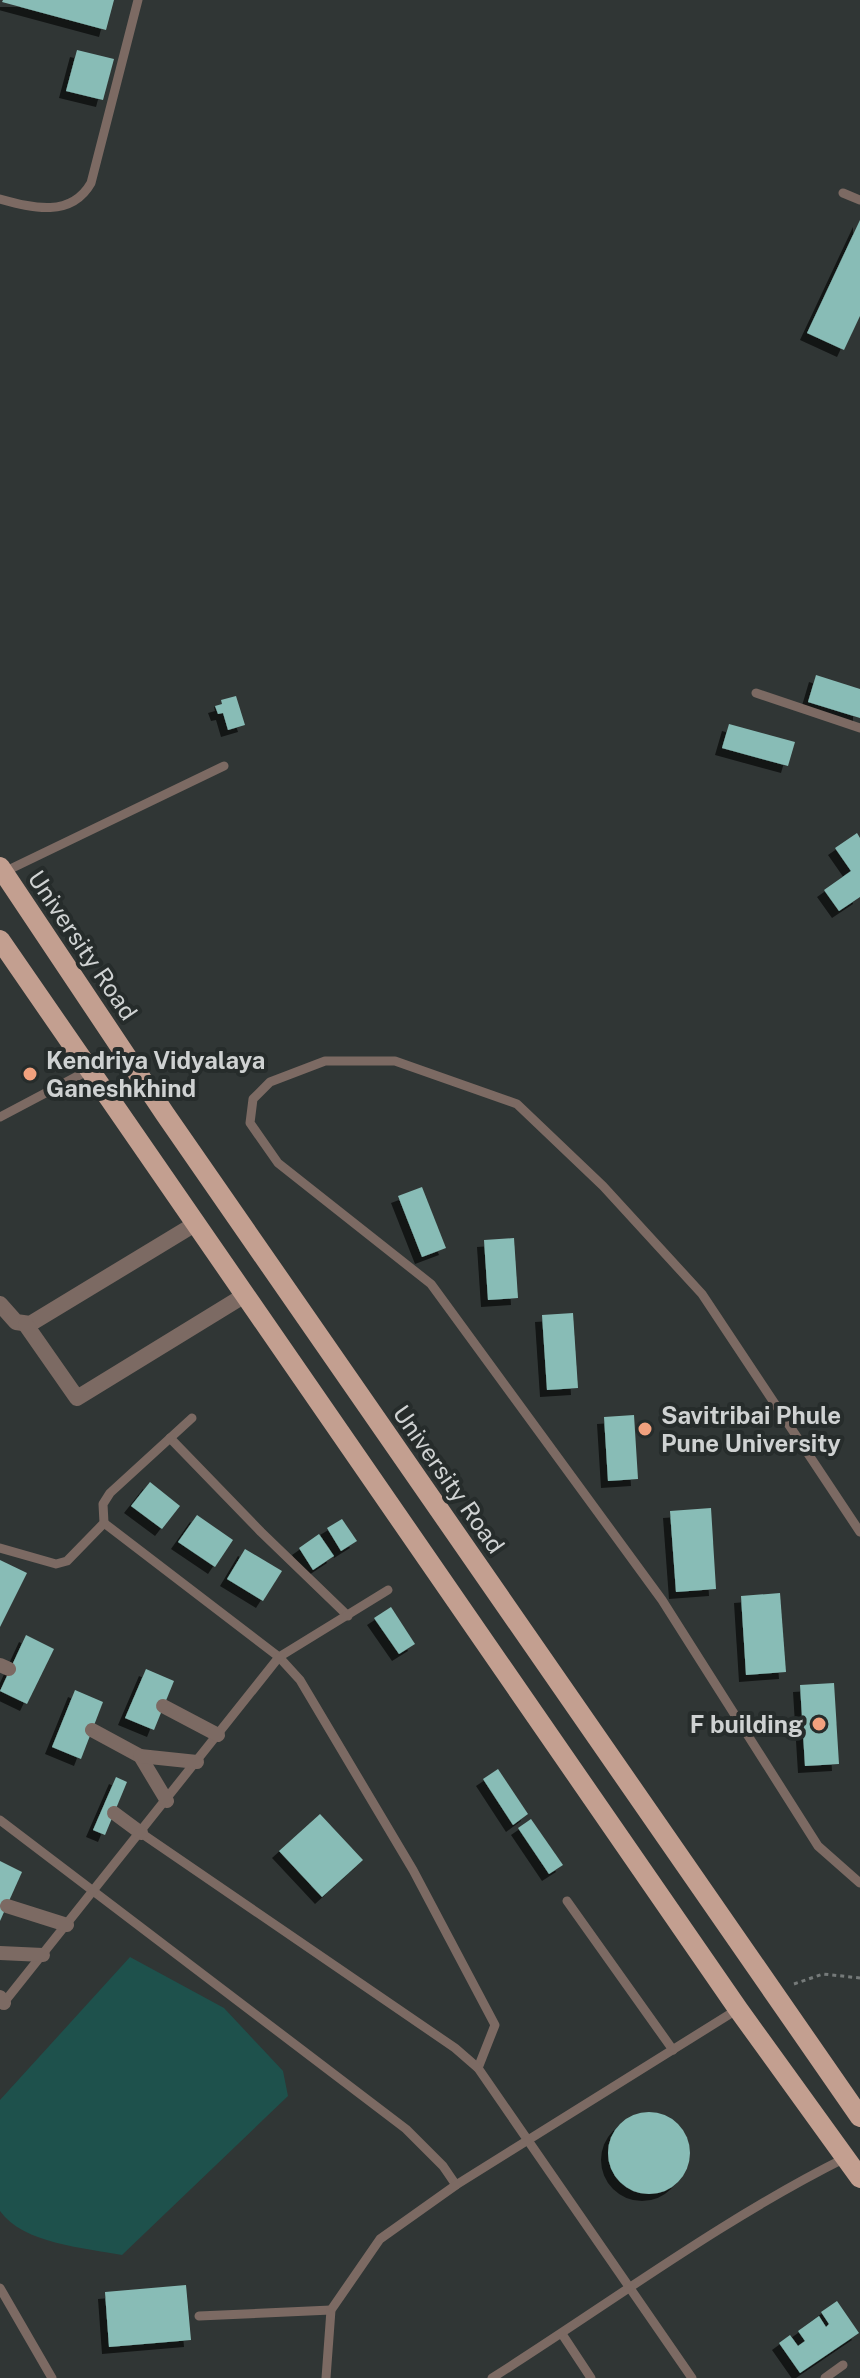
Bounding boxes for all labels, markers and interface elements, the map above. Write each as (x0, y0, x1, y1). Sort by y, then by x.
street label: University Road (23, 865, 143, 1025)
place label: Kendriya Vidyalaya Ganeshkhind (46, 1046, 265, 1102)
marker: Kendriya Vidyalaya Ganeshkhind (21, 1065, 39, 1083)
street label: University Road (388, 1400, 510, 1558)
place label: Savitribai Phule Pune University (661, 1401, 841, 1457)
marker: Savitribai Phule Pune University (636, 1420, 654, 1438)
place label: F building (690, 1710, 803, 1738)
marker: F building (810, 1715, 828, 1733)

